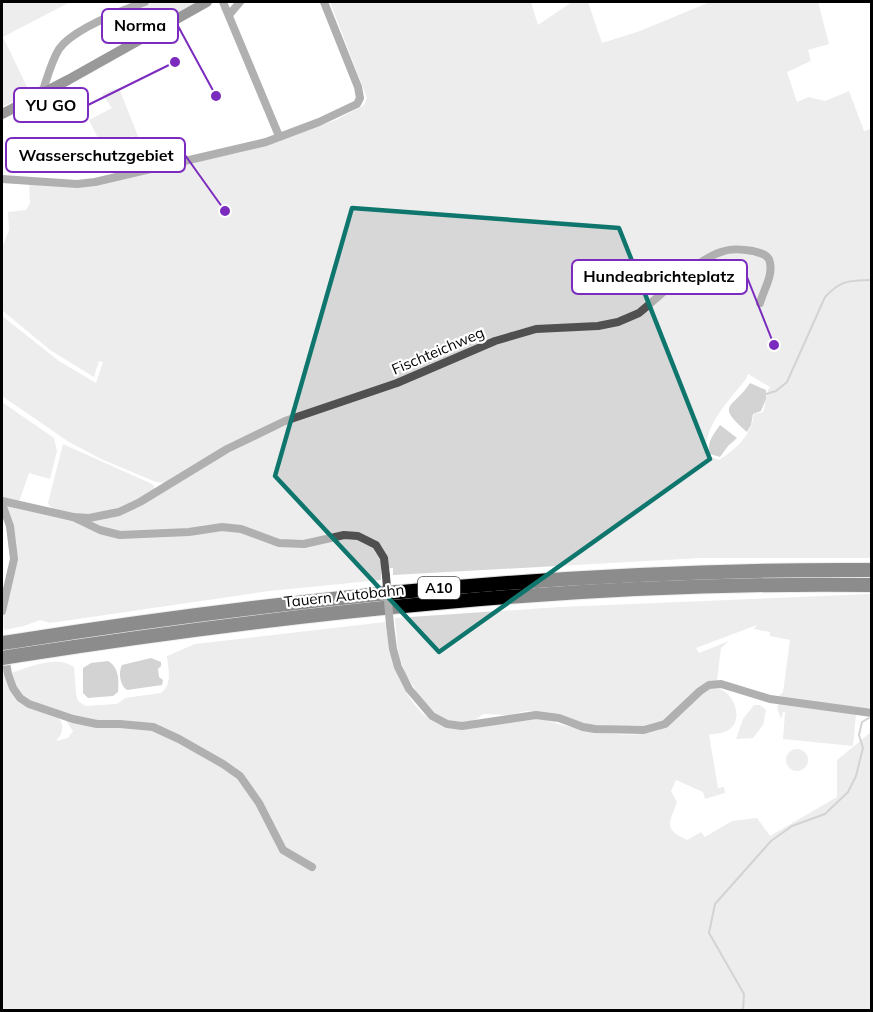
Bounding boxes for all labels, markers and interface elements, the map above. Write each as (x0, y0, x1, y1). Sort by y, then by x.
callout: Norma (102, 9, 178, 43)
text: Norma (114, 15, 166, 35)
callout: YU GO (14, 88, 88, 122)
text: YU GO (25, 95, 76, 115)
callout: Wasserschutzgebiet (6, 138, 185, 172)
text: Wasserschutzgebiet (18, 145, 174, 165)
callout: Hundeabrichteplatz (572, 260, 747, 294)
text: Hundeabrichteplatz (583, 266, 735, 286)
street label: Fischteichweg (389, 322, 487, 379)
road number: A10 (418, 577, 460, 599)
street label: Tauern Autobahn (283, 580, 405, 611)

